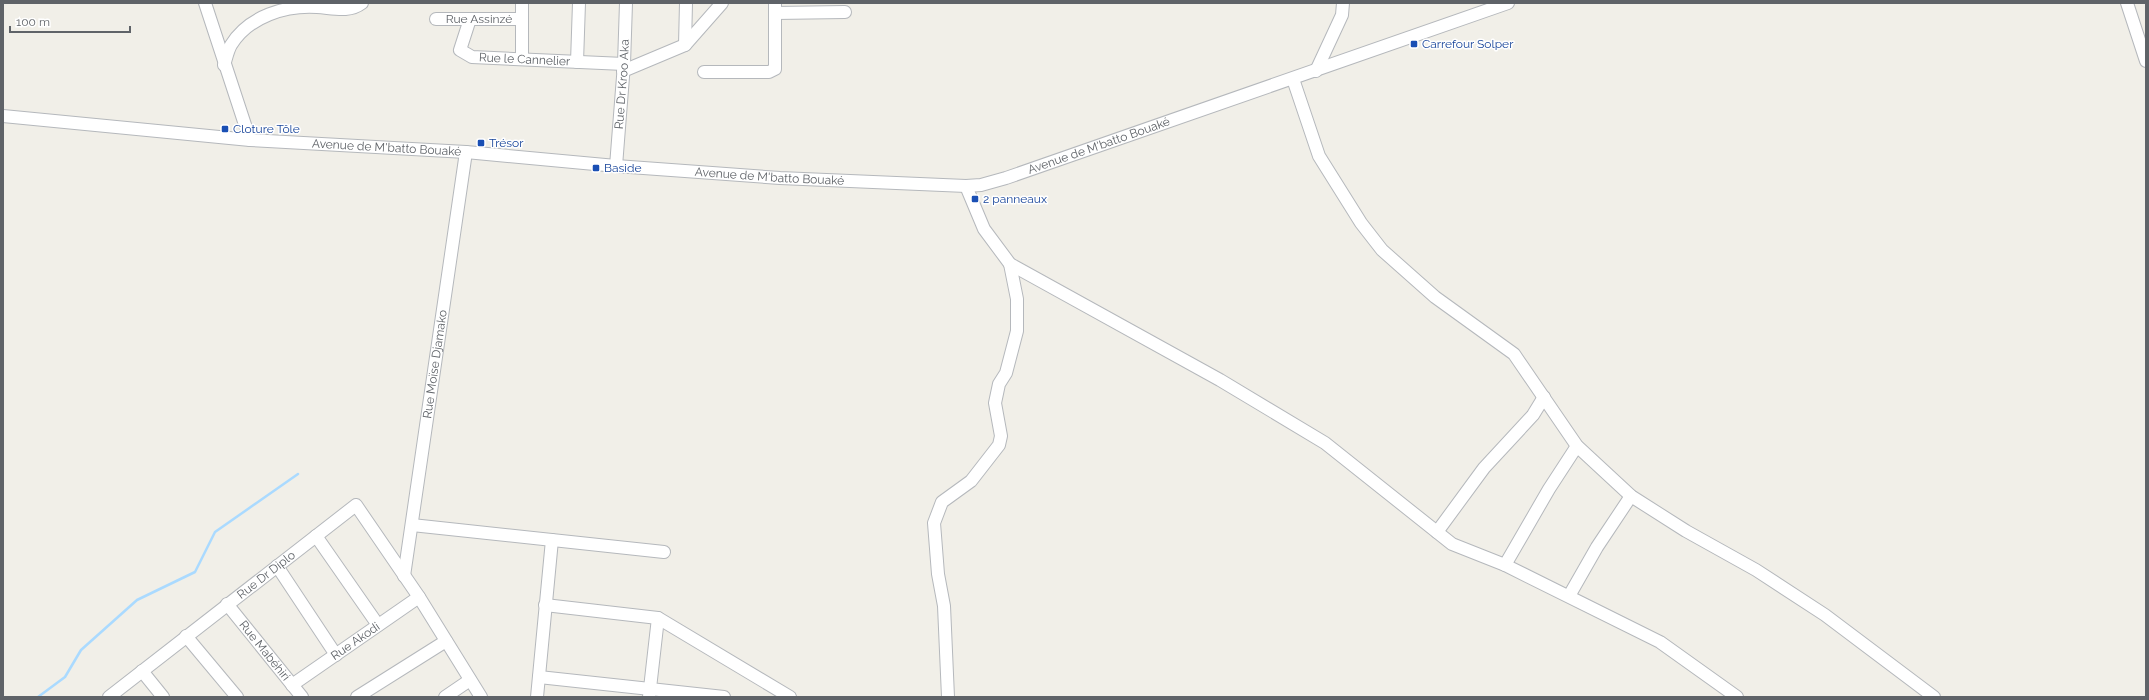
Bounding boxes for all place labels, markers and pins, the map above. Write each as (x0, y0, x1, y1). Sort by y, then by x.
place label: Carrefour Solper (1422, 37, 1514, 51)
marker: Carrefour Solper (1409, 39, 1419, 49)
place label: Cloture Tôle (233, 122, 300, 136)
marker: Cloture Tôle (220, 124, 230, 134)
place label: Trésor (489, 136, 524, 150)
marker: Trésor (476, 138, 486, 148)
place label: Baside (604, 161, 641, 175)
marker: Baside (591, 163, 601, 173)
place label: 2 panneaux (983, 192, 1047, 206)
marker: 2 panneaux (970, 194, 980, 204)

